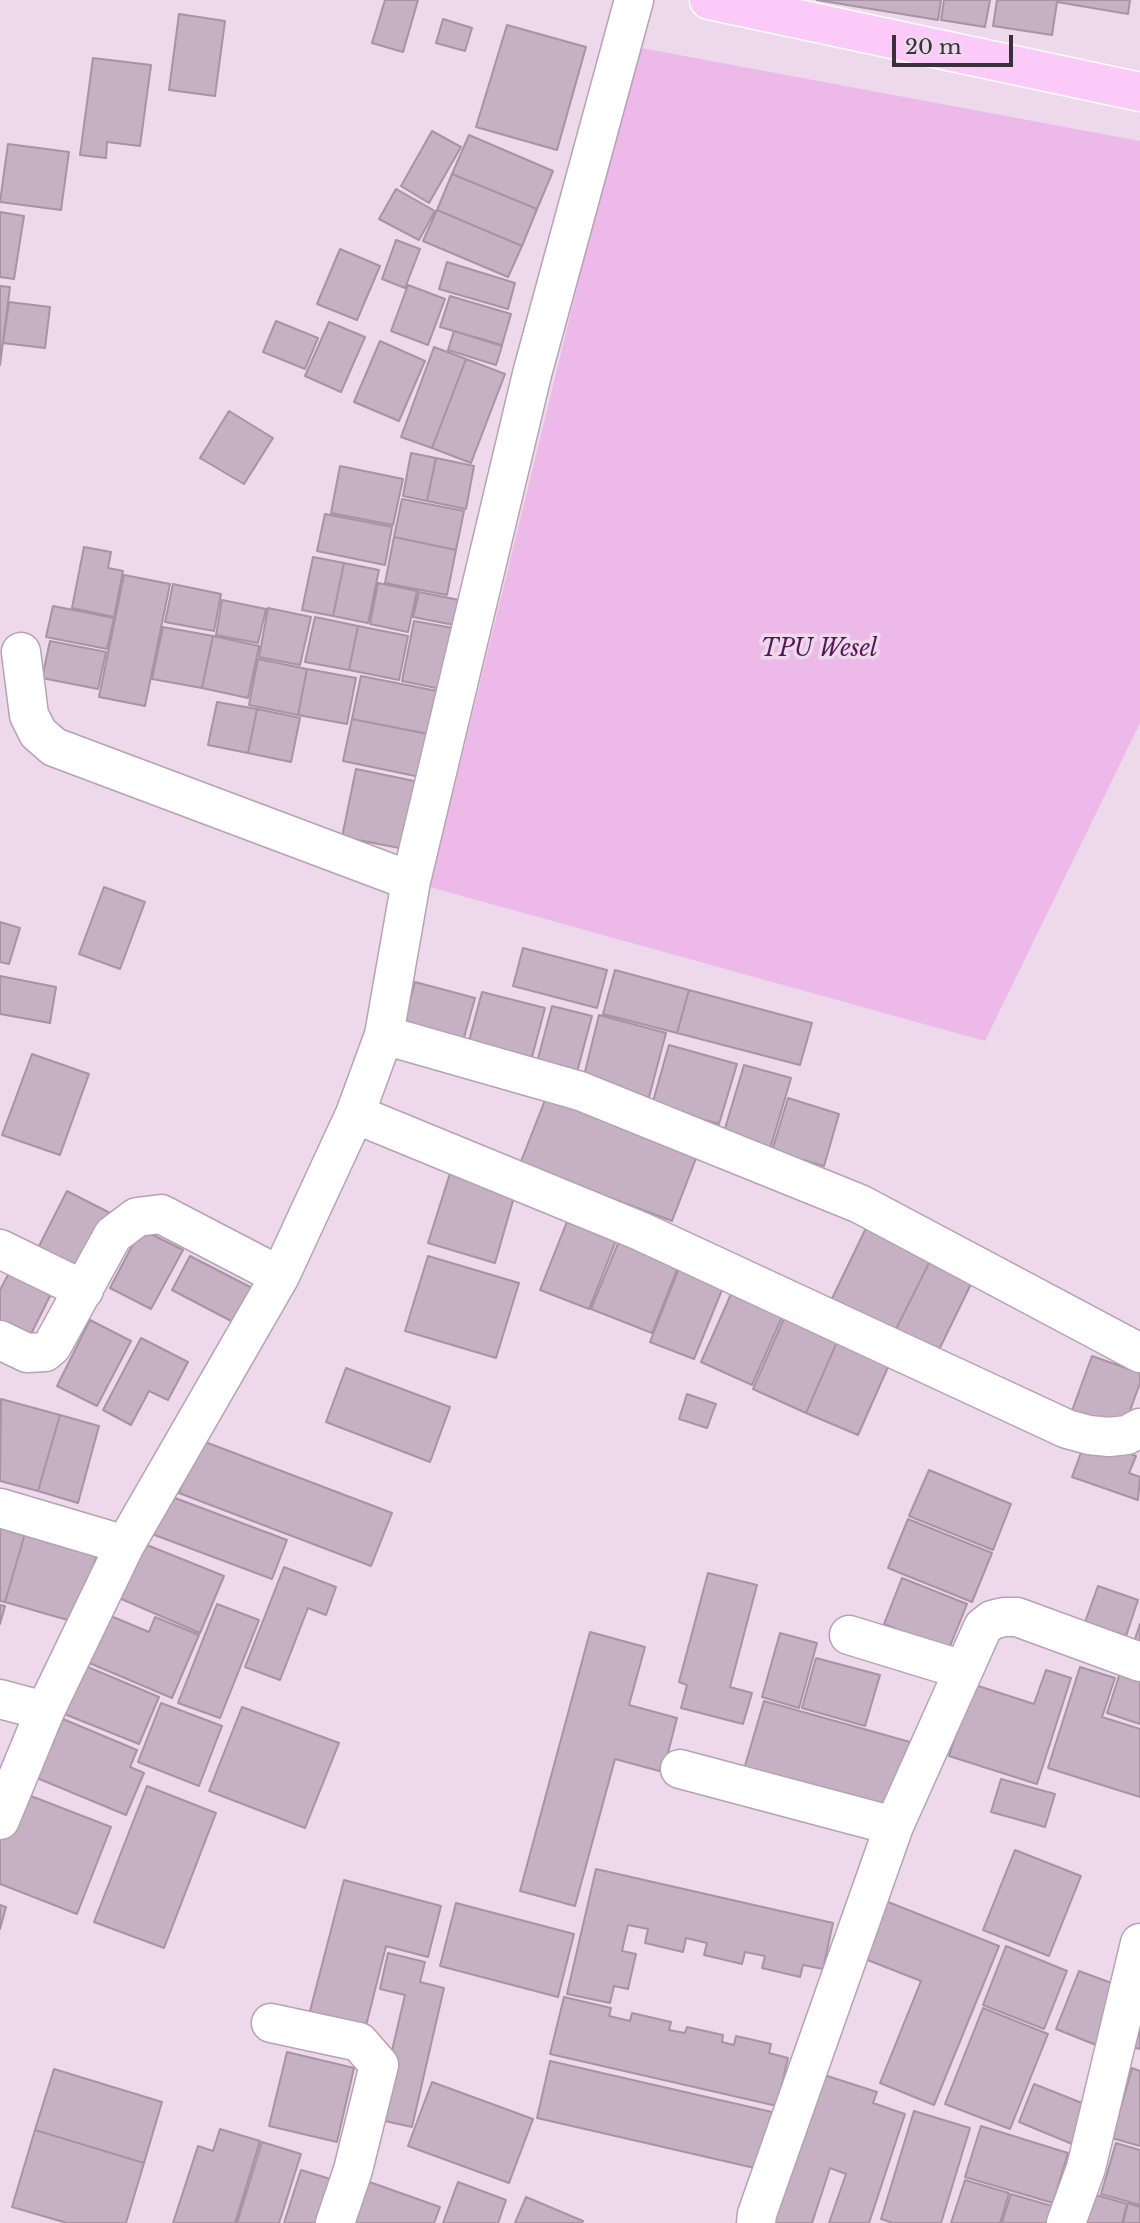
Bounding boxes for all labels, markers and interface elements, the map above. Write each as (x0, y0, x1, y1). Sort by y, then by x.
scale bar (895, 21, 1016, 65)
text: 20 m (905, 34, 962, 60)
park label: TPU Wesel (761, 636, 877, 664)

